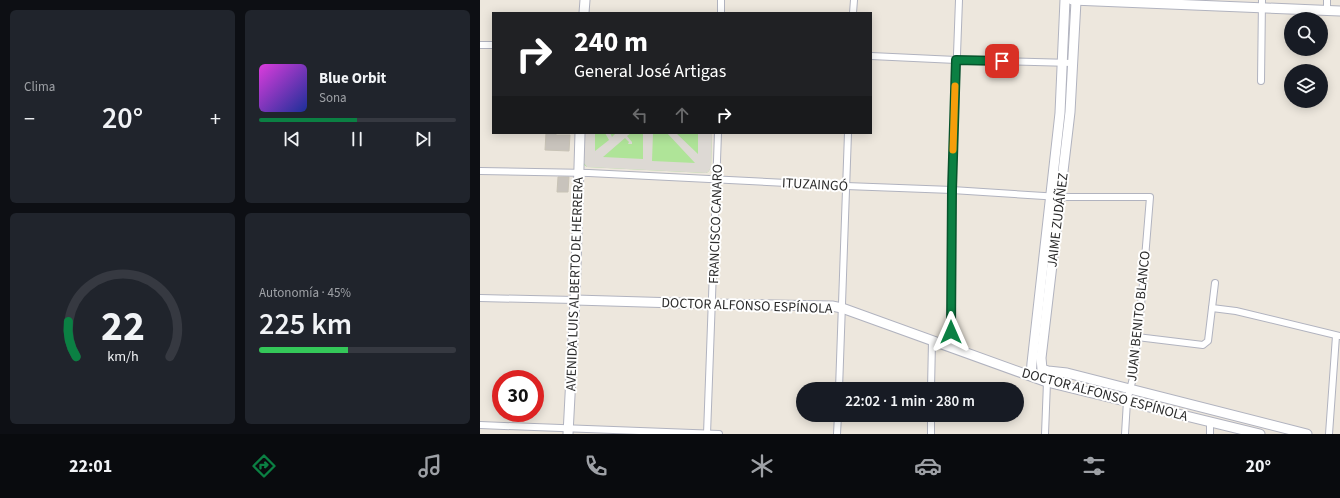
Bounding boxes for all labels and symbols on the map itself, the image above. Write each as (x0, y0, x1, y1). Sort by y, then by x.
pin (985, 44, 1019, 78)
street label: FRANCISCO CANARO (704, 164, 728, 284)
street label: JAIME ZUDÁÑEZ (1042, 172, 1074, 268)
street label: ITUZAINGÓ (781, 173, 848, 197)
street label: AVENIDA LUIS ALBERTO DE HERRERA (561, 176, 589, 391)
street label: JUAN BENITO BLANCO (1122, 250, 1156, 382)
street label: DOCTOR ALFONSO ESPÍNOLA (661, 293, 833, 319)
position arrow (930, 311, 972, 353)
street label: DOCTOR ALFONSO ESPÍNOLA (1019, 363, 1190, 427)
speed limit sign: 30 (492, 370, 544, 422)

